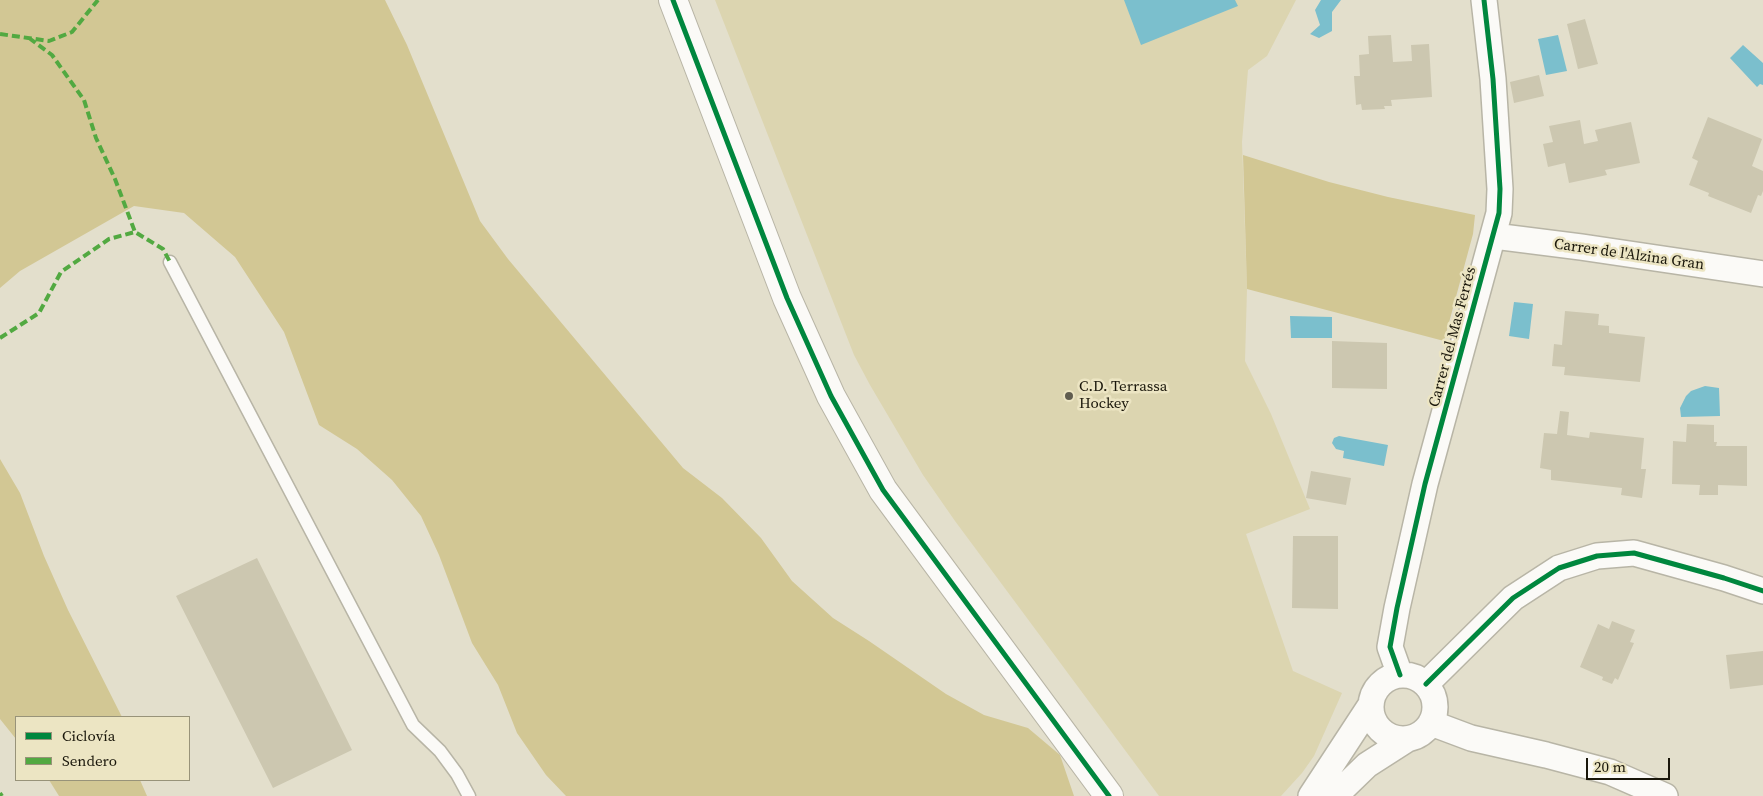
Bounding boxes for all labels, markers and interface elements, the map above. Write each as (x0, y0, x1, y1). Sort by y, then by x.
street label: Carrer de l'Alzina Gran (1553, 236, 1705, 274)
street label: Carrer del Mas Ferrés (1426, 265, 1480, 409)
place label: C.D. Terrassa Hockey (1079, 378, 1167, 413)
marker: C.D. Terrassa Hockey (1063, 390, 1075, 402)
legend (15, 716, 190, 781)
text: Ciclovía (62, 725, 115, 746)
scale bar (1588, 748, 1672, 780)
text: Sendero (62, 750, 117, 771)
text: 20 m (1594, 756, 1626, 777)

